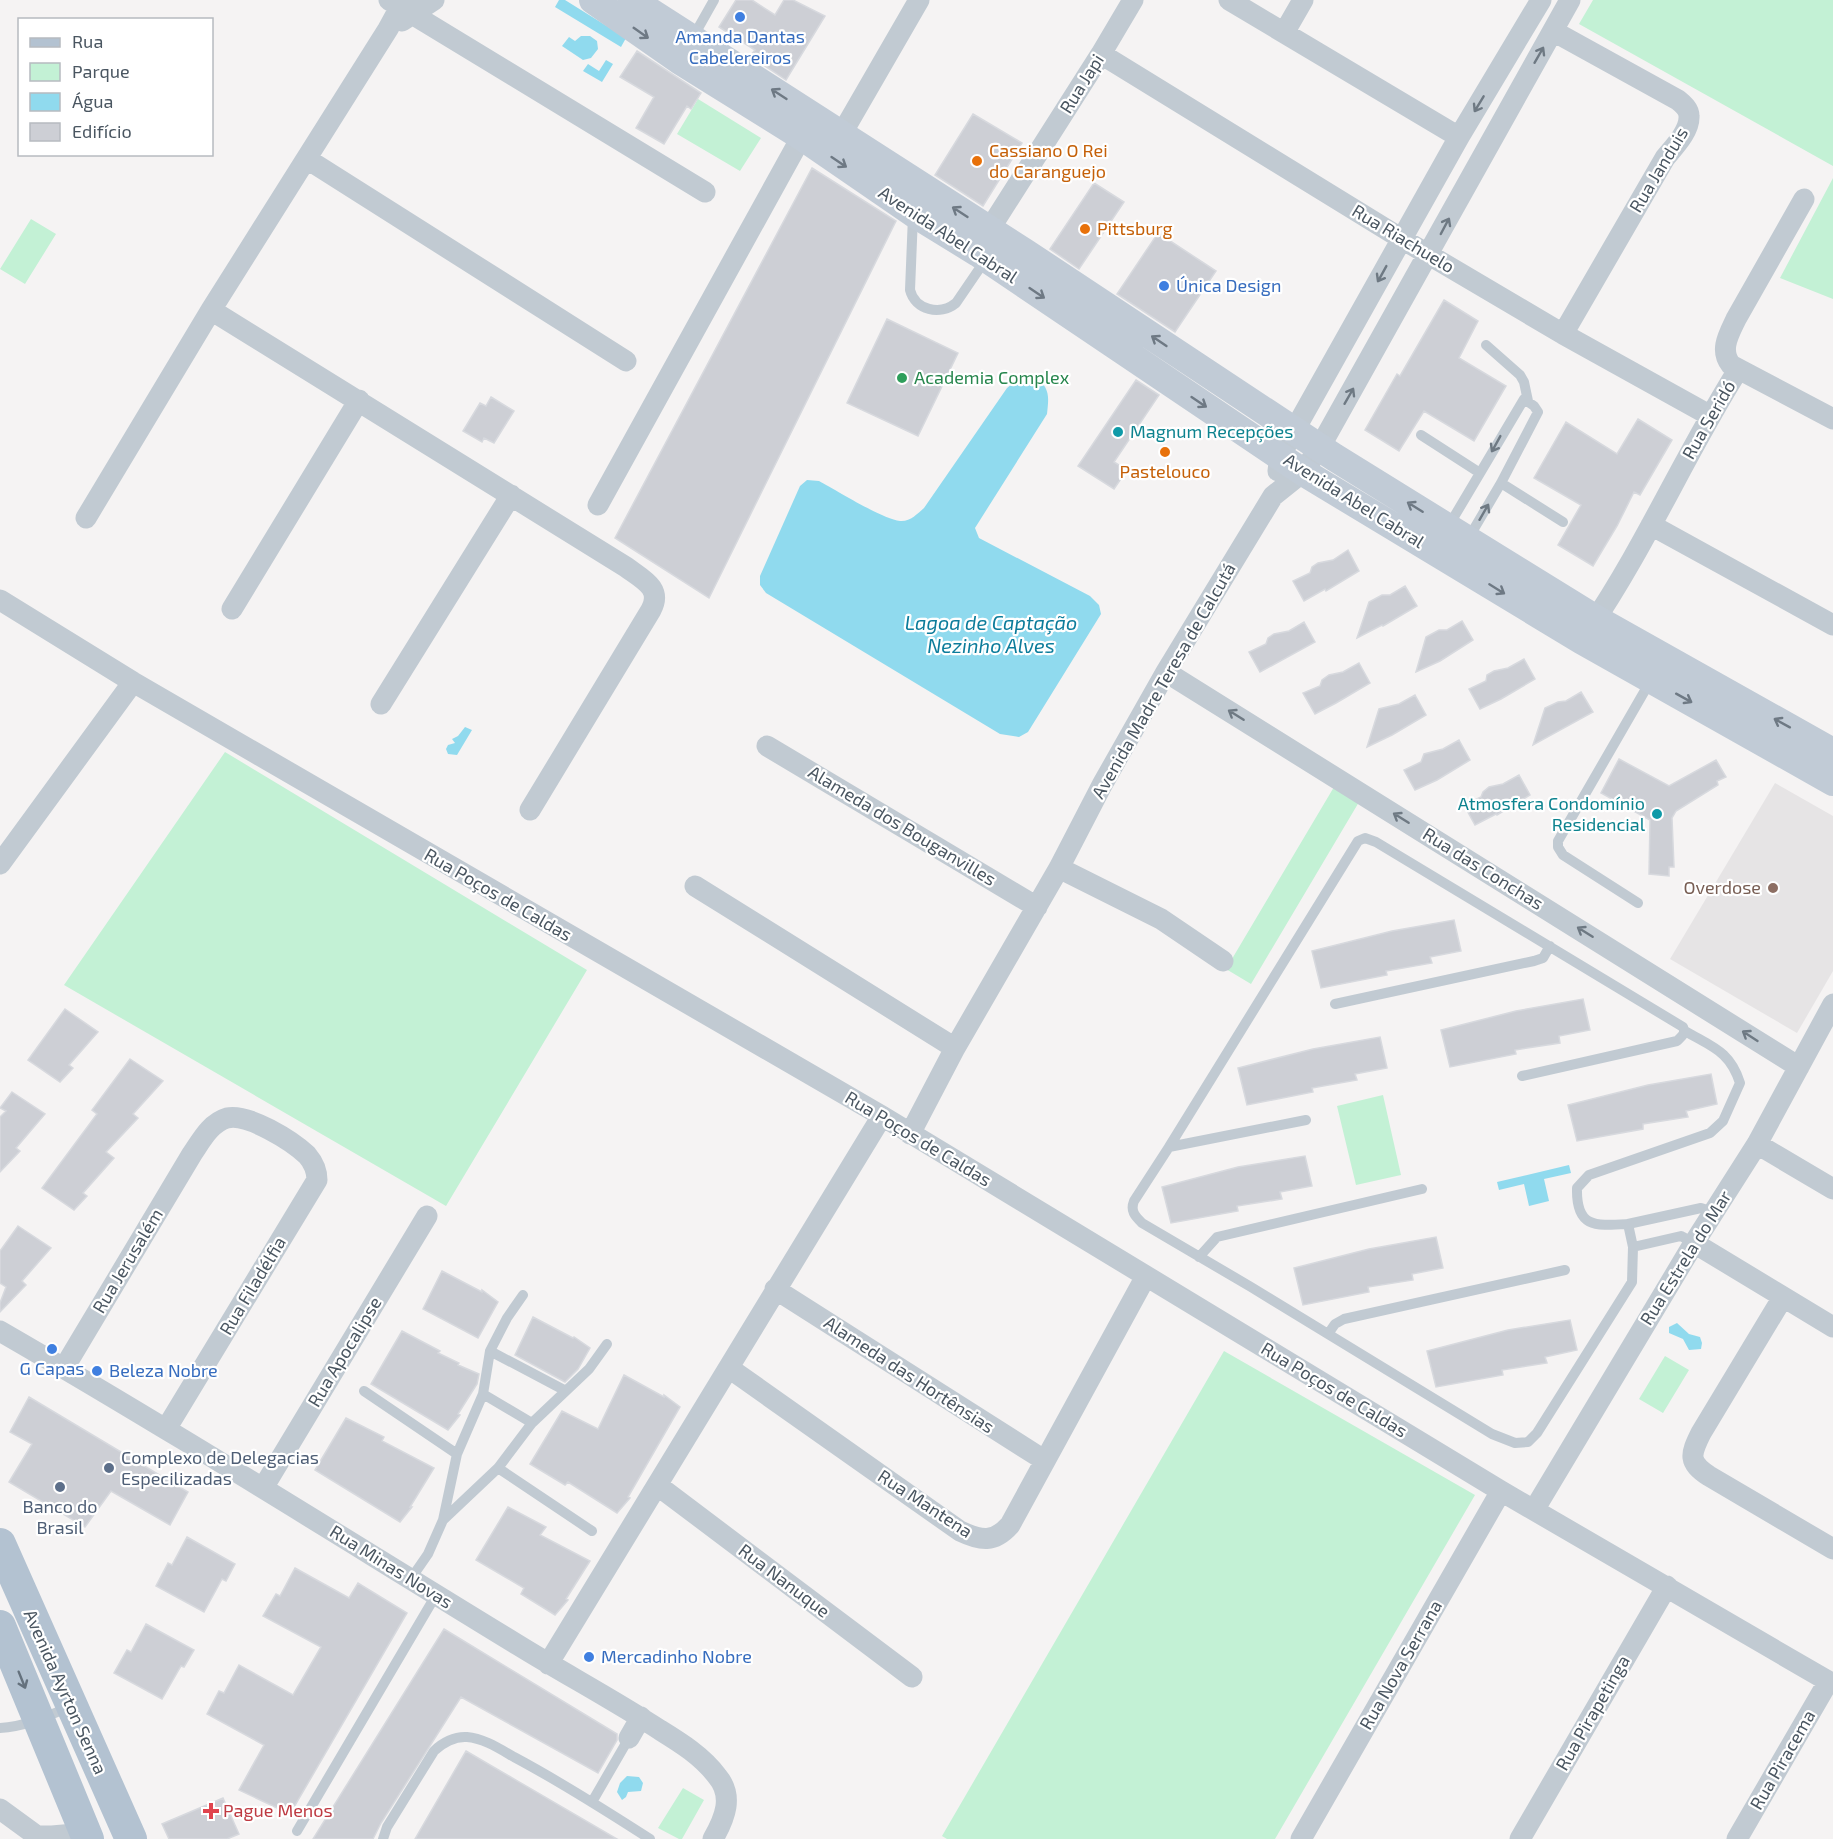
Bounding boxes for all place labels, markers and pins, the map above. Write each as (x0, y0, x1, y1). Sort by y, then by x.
marker: Amanda Dantas Cabelereiros (733, 10, 747, 24)
place label: Amanda Dantas Cabelereiros (675, 25, 805, 68)
place label: Cassiano O Rei do Caranguejo (989, 139, 1108, 182)
marker: Cassiano O Rei do Caranguejo (970, 154, 984, 168)
place label: Pittsburg (1097, 217, 1173, 239)
marker: Pittsburg (1078, 222, 1092, 236)
place label: Única Design (1176, 274, 1281, 296)
marker: Única Design (1157, 279, 1171, 293)
place label: Academia Complex (914, 366, 1070, 388)
marker: Academia Complex (895, 371, 909, 385)
place label: Magnum Recepções (1130, 420, 1293, 443)
marker: Magnum Recepções (1111, 425, 1125, 439)
marker: Pastelouco (1158, 445, 1172, 459)
place label: Pastelouco (1120, 460, 1210, 482)
place label: Atmosfera Condomínio Residencial (1458, 792, 1646, 835)
marker: Atmosfera Condomínio Residencial (1650, 807, 1664, 821)
place label: Overdose (1683, 876, 1761, 898)
marker: Overdose (1766, 881, 1780, 895)
marker: G Capas (45, 1342, 59, 1356)
place label: G Capas (20, 1357, 84, 1379)
place label: Beleza Nobre (109, 1359, 218, 1381)
marker: Beleza Nobre (90, 1364, 104, 1378)
place label: Complexo de Delegacias Especilizadas (121, 1446, 319, 1489)
marker: Complexo de Delegacias Especilizadas (102, 1461, 116, 1475)
marker: Banco do Brasil (53, 1480, 67, 1494)
place label: Banco do Brasil (23, 1495, 97, 1538)
place label: Mercadinho Nobre (601, 1645, 752, 1667)
marker: Mercadinho Nobre (582, 1650, 596, 1664)
place label: Pague Menos (223, 1799, 333, 1821)
marker: Pague Menos (204, 1804, 218, 1818)

